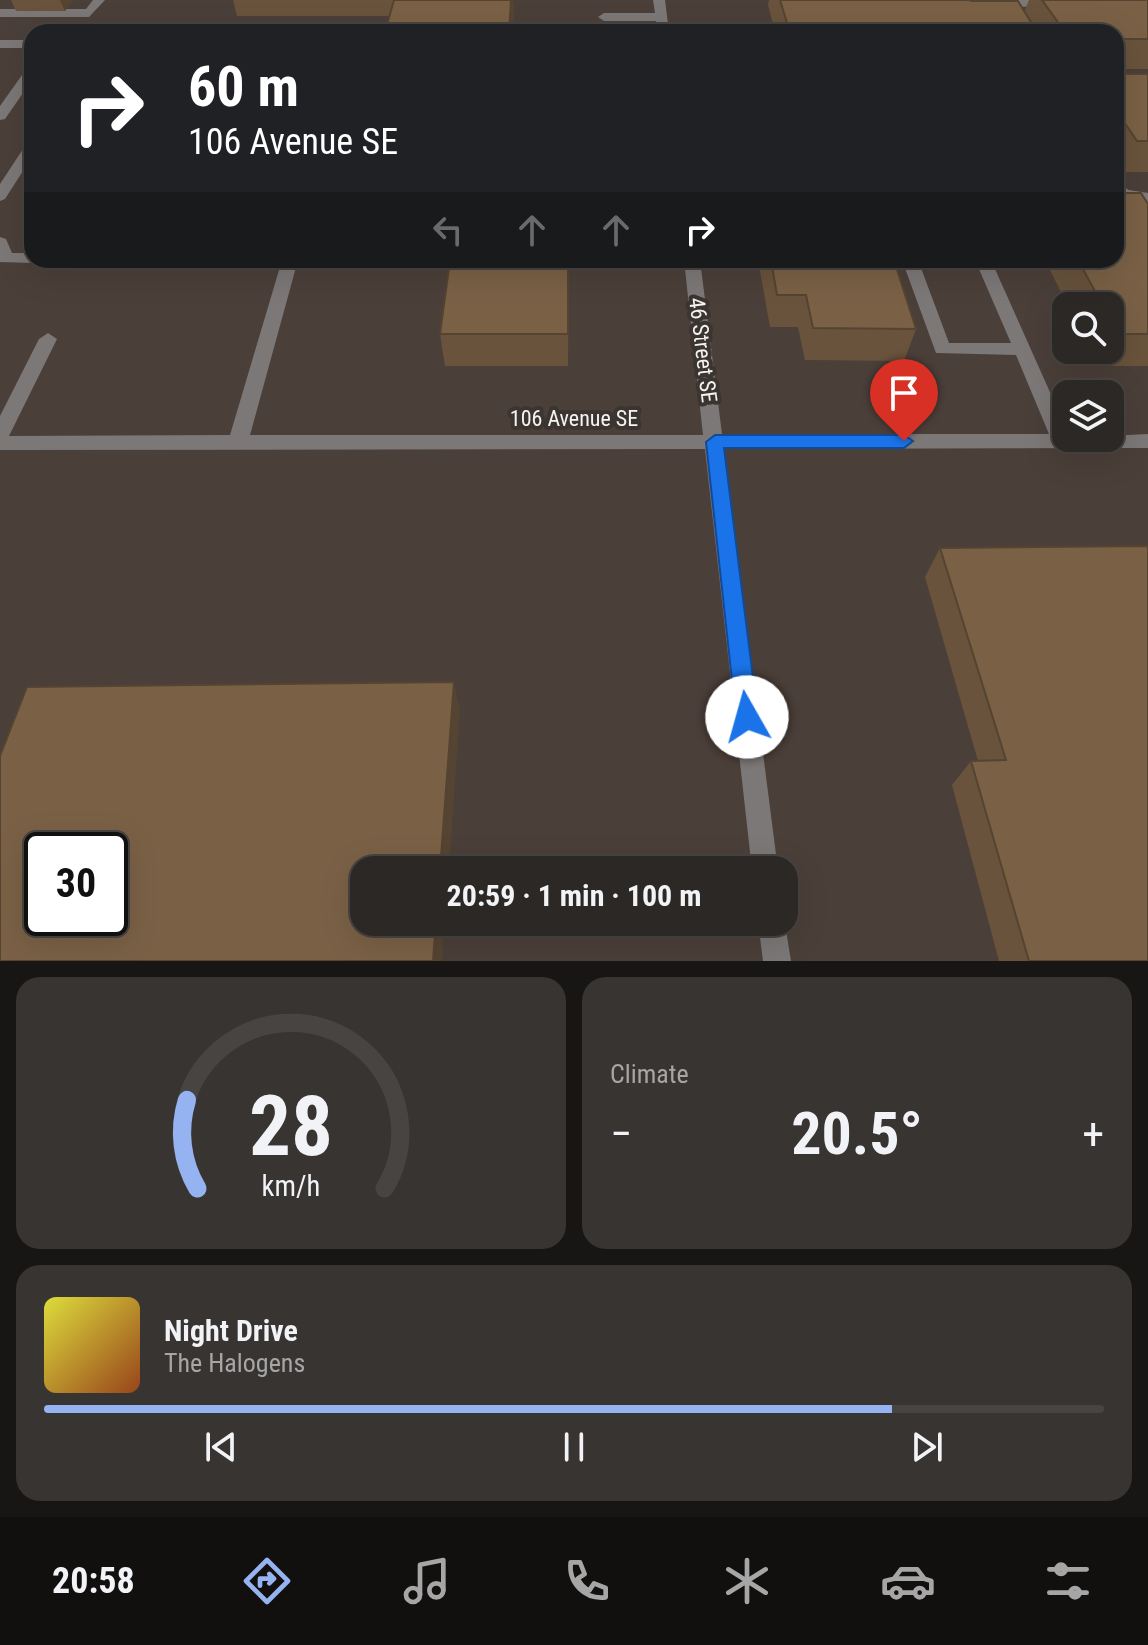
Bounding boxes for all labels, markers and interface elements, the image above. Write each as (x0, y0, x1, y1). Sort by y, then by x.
text: 60 m (188, 54, 299, 120)
icon: right (56, 56, 160, 160)
text: 106 Avenue SE (188, 121, 398, 163)
icon: left (426, 208, 470, 252)
icon: ahead (510, 208, 554, 252)
icon: ahead (594, 208, 638, 252)
icon: right (678, 208, 722, 252)
map controls (1052, 292, 1124, 452)
button: search (1052, 292, 1124, 364)
street label: 46 Street SE (684, 296, 722, 404)
pin (870, 359, 938, 441)
icon: arrive (882, 371, 926, 415)
button: layers (1052, 380, 1124, 452)
street label: 106 Avenue SE (510, 406, 638, 431)
position arrow (705, 675, 789, 759)
speed limit sign: 30 (24, 832, 128, 936)
text: 20:59 · 1 min · 100 m (447, 878, 701, 913)
text: Climate (610, 1059, 689, 1089)
text: 28 (249, 1078, 333, 1175)
text: 20.5° (791, 1098, 923, 1169)
text: − (610, 1108, 632, 1160)
text: + (1082, 1108, 1104, 1160)
text: km/h (262, 1169, 320, 1203)
text: Night Drive (164, 1313, 298, 1348)
text: The Halogens (164, 1348, 305, 1378)
icon: previous (199, 1425, 243, 1469)
icon: pause (552, 1425, 596, 1469)
icon: next (905, 1425, 949, 1469)
icon: directions (239, 1553, 295, 1609)
icon: music (399, 1553, 455, 1609)
icon: phone (559, 1553, 615, 1609)
icon: climate (719, 1553, 775, 1609)
icon: car (880, 1553, 936, 1609)
icon: filters (1040, 1553, 1096, 1609)
text: 20:58 (52, 1560, 135, 1602)

